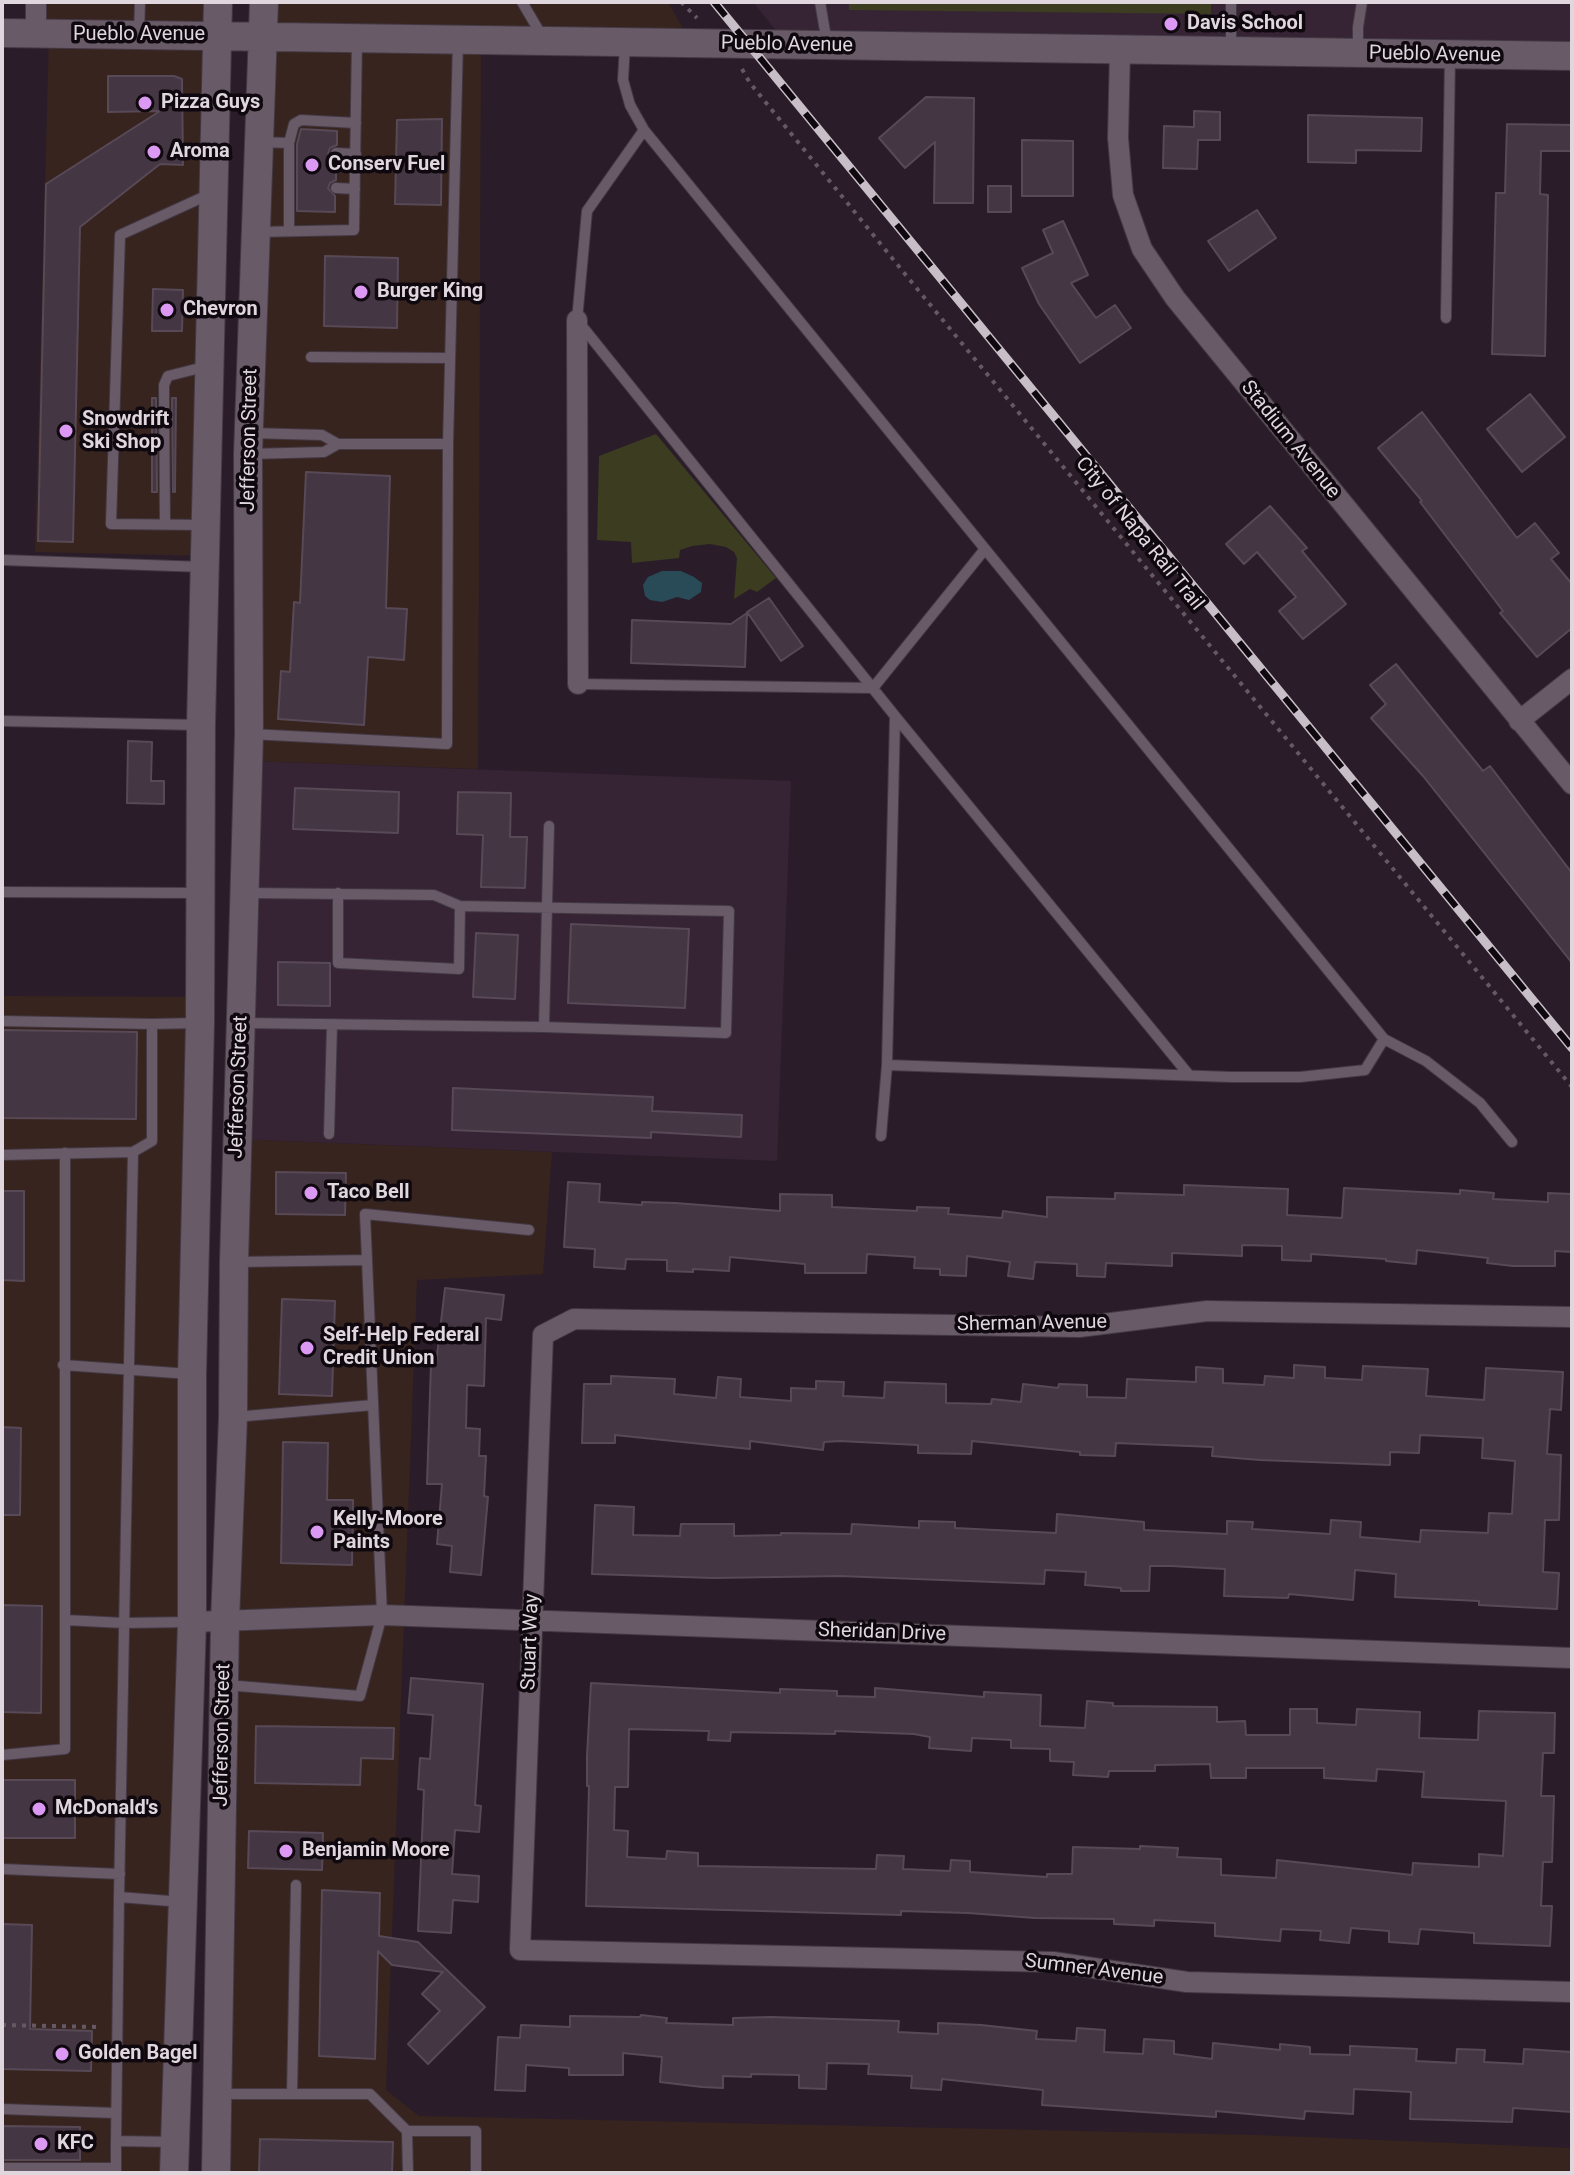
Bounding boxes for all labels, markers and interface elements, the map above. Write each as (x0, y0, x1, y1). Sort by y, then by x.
place label: Davis School (1187, 12, 1303, 36)
marker: Davis School (1162, 15, 1180, 33)
street label: Pueblo Avenue (73, 23, 205, 47)
street label: Pueblo Avenue (721, 32, 853, 58)
street label: Pueblo Avenue (1369, 42, 1501, 68)
place label: Pizza Guys (161, 91, 260, 115)
marker: Pizza Guys (136, 94, 154, 112)
place label: Aroma (170, 140, 230, 164)
marker: Aroma (145, 143, 163, 161)
place label: Conserv Fuel (328, 153, 445, 177)
marker: Conserv Fuel (303, 156, 321, 174)
place label: Burger King (377, 280, 483, 304)
marker: Burger King (352, 283, 370, 301)
place label: Chevron (183, 298, 258, 322)
marker: Chevron (158, 301, 176, 319)
street label: Jefferson Street (237, 368, 263, 512)
street label: Stadium Avenue (1235, 376, 1345, 504)
place label: Snowdrift Ski Shop (82, 408, 169, 455)
marker: Snowdrift Ski Shop (57, 422, 75, 440)
street label: City of Napa Rail Trail (1070, 452, 1208, 616)
street label: Jefferson Street (225, 1015, 253, 1159)
place label: Taco Bell (327, 1181, 409, 1205)
marker: Taco Bell (302, 1184, 320, 1202)
street label: Sherman Avenue (957, 1311, 1107, 1337)
place label: Self-Help Federal Credit Union (323, 1324, 480, 1371)
marker: Self-Help Federal Credit Union (298, 1339, 316, 1357)
place label: Kelly-Moore Paints (333, 1508, 443, 1555)
marker: Kelly-Moore Paints (308, 1523, 326, 1541)
street label: Stuart Way (517, 1593, 545, 1691)
street label: Sheridan Drive (818, 1619, 946, 1647)
street label: Jefferson Street (210, 1663, 236, 1807)
place label: McDonald's (55, 1797, 158, 1821)
marker: McDonald's (30, 1800, 48, 1818)
place label: Benjamin Moore (302, 1839, 450, 1863)
marker: Benjamin Moore (277, 1842, 295, 1860)
street label: Sumner Avenue (1023, 1950, 1165, 1990)
place label: Golden Bagel (78, 2042, 197, 2066)
marker: Golden Bagel (53, 2045, 71, 2063)
place label: KFC (57, 2132, 94, 2156)
marker: KFC (32, 2135, 50, 2153)

